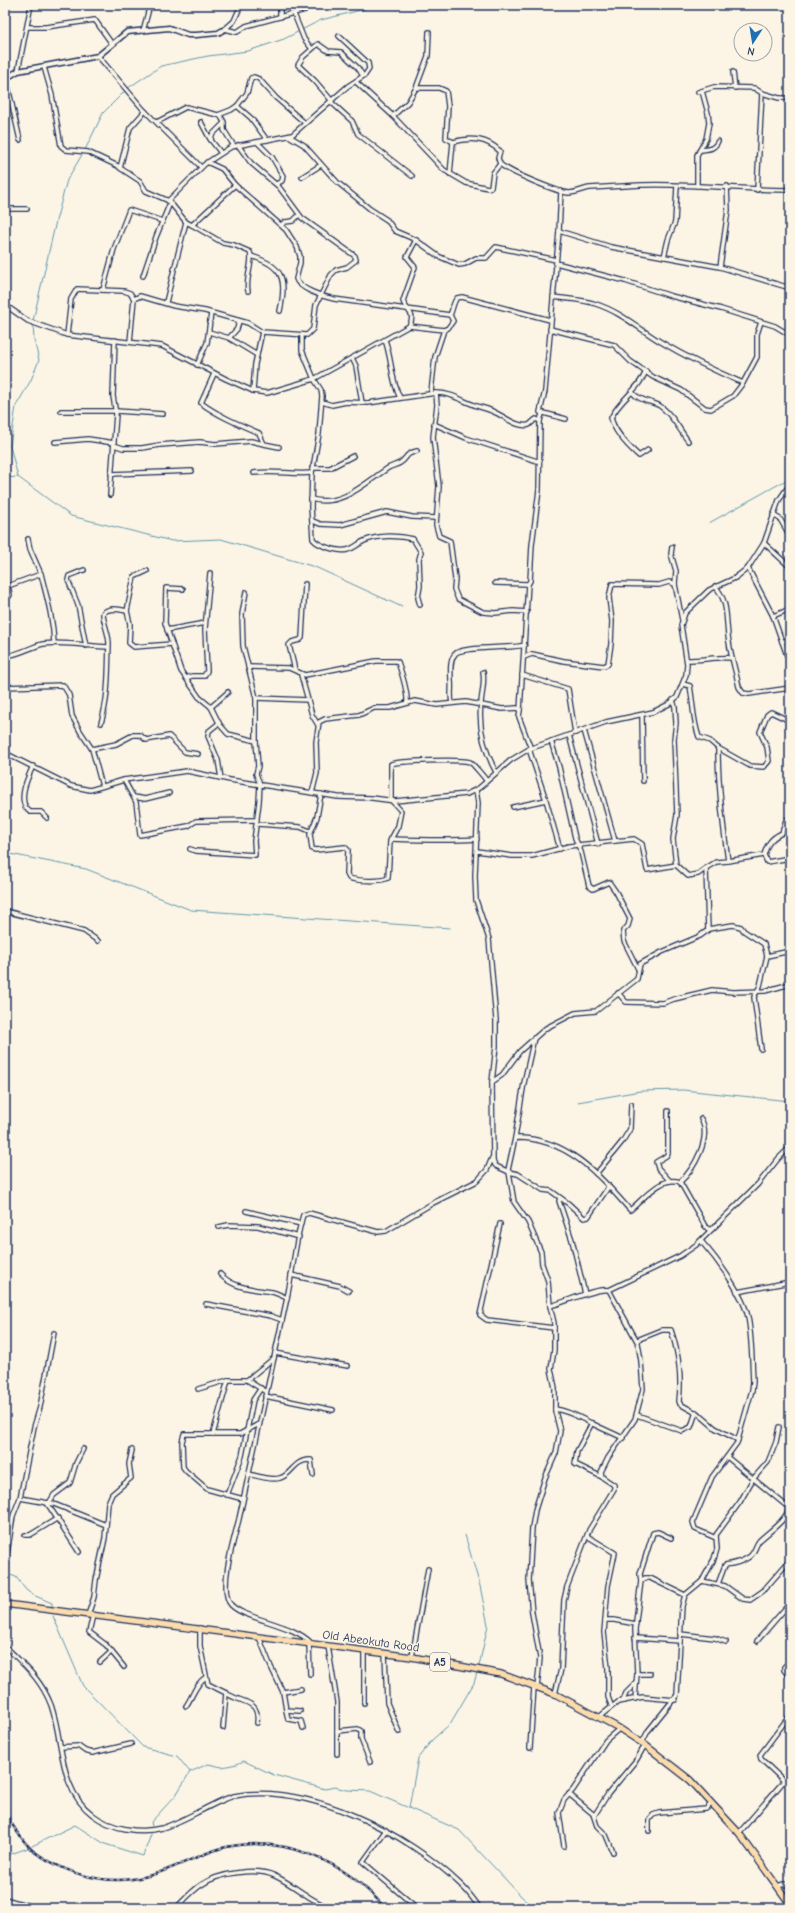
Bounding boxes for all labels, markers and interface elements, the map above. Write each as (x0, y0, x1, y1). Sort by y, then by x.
north arrow (733, 22, 773, 62)
text: N (746, 44, 756, 58)
street label: Old Abeokuta Road (322, 1627, 420, 1655)
road number: A5 (430, 1653, 450, 1671)

